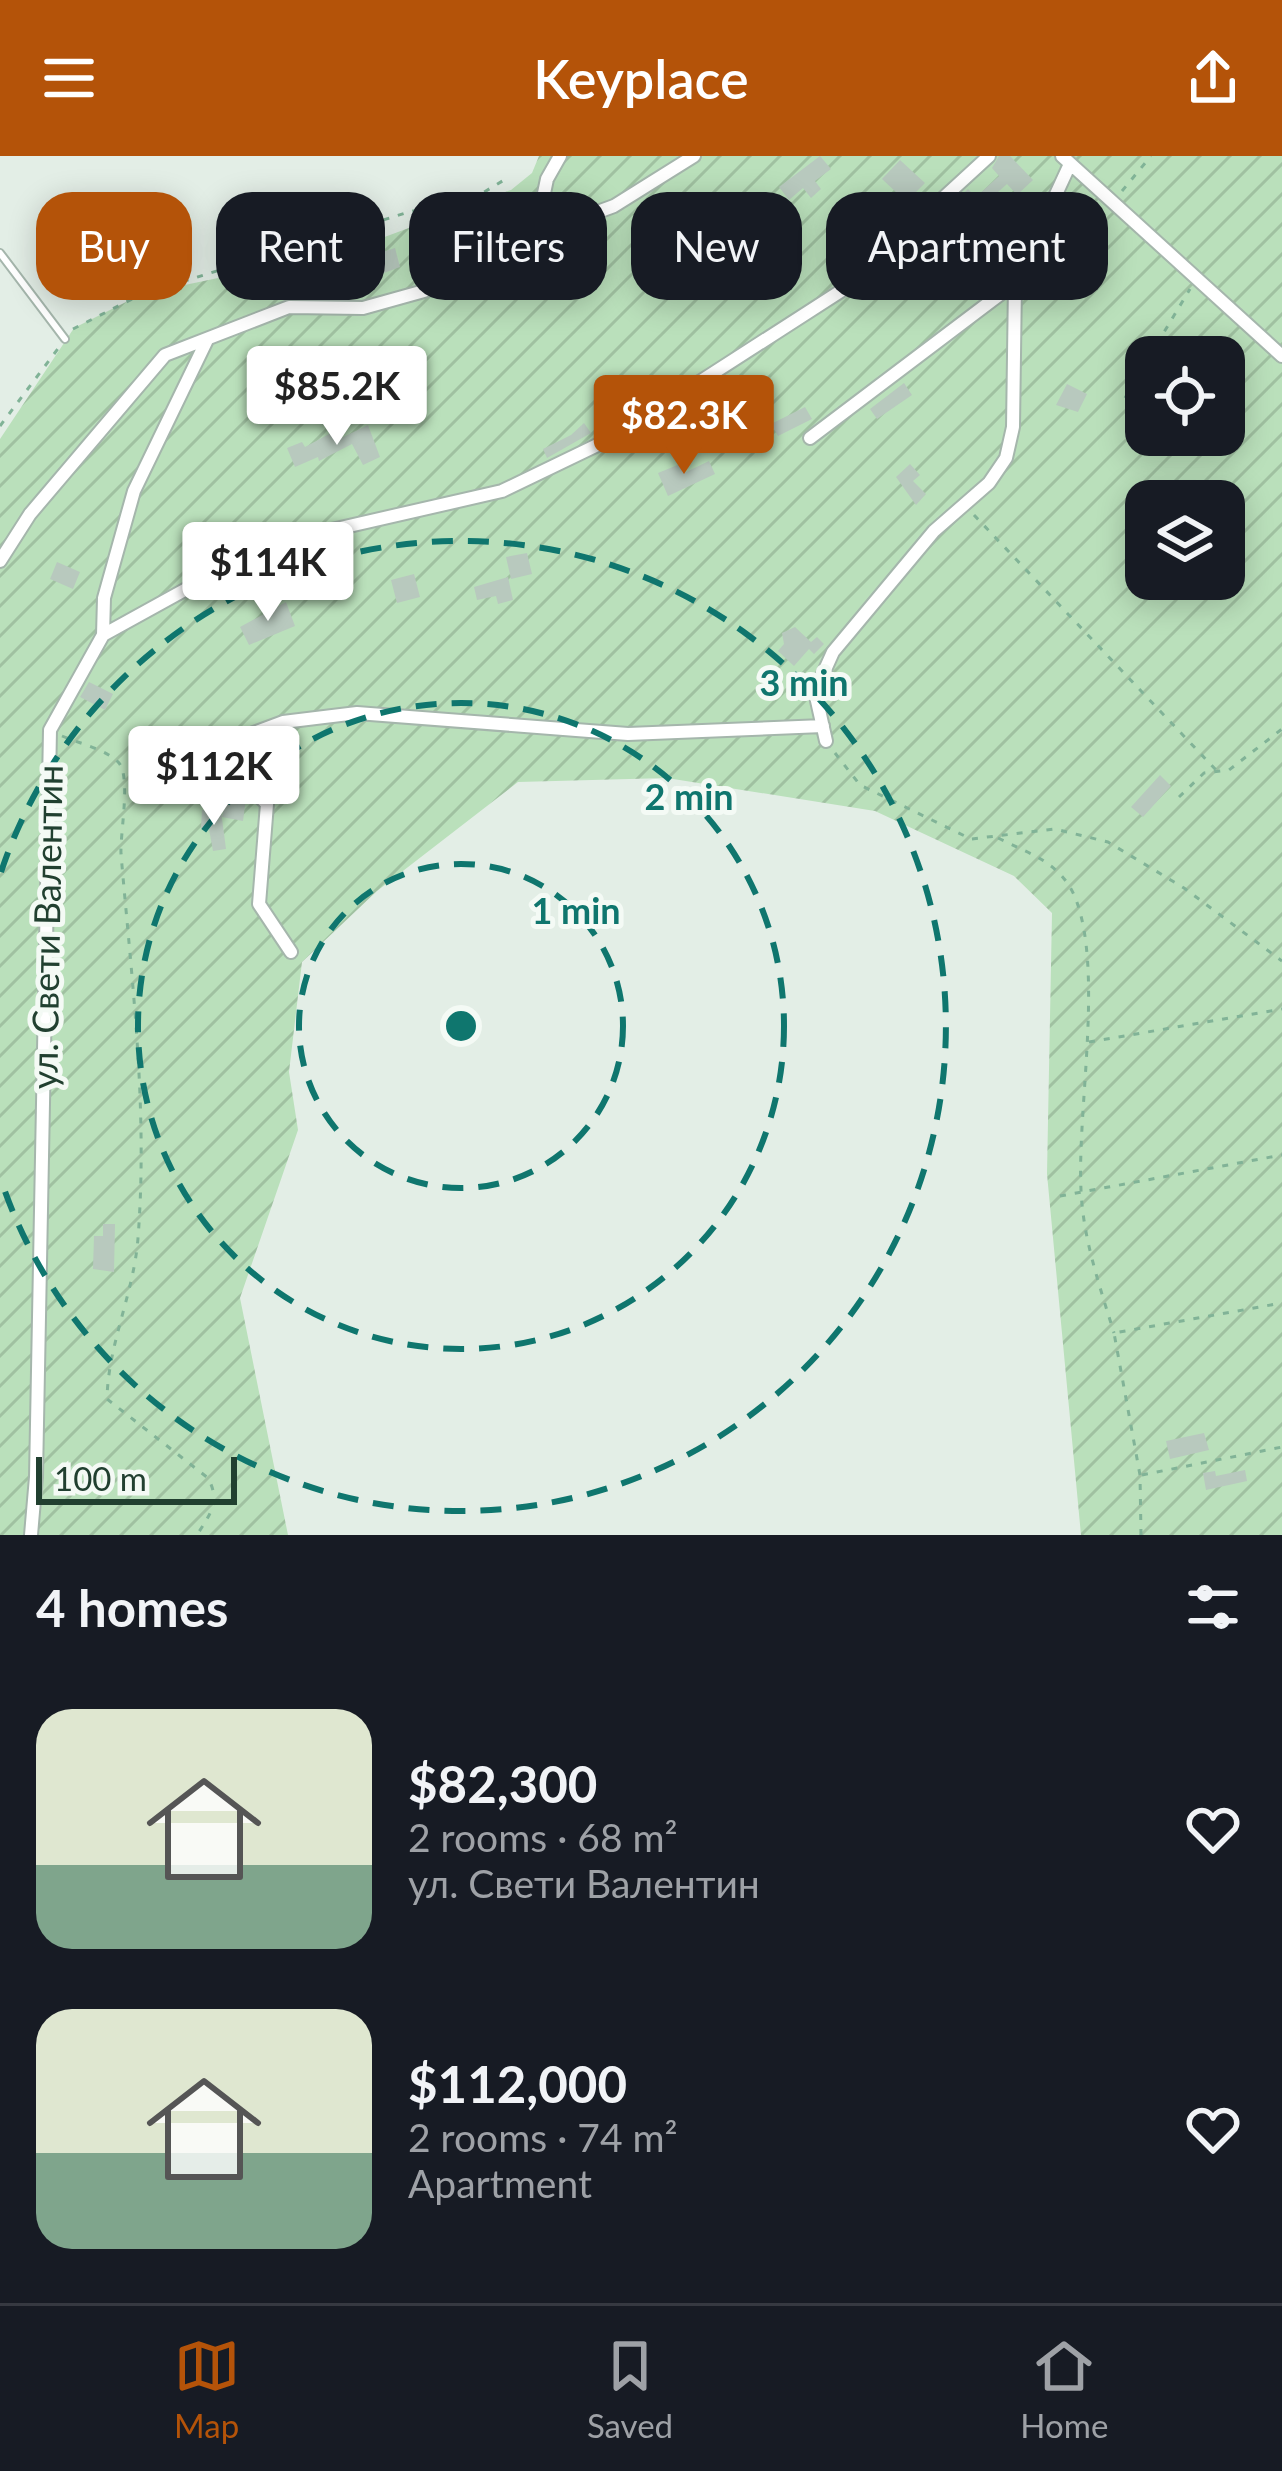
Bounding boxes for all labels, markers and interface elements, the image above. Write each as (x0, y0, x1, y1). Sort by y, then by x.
icon: menu (36, 45, 102, 111)
icon: share (1180, 45, 1246, 111)
text: Keyplace (533, 46, 749, 111)
chip: Buy (36, 192, 192, 300)
chip: Rent (216, 192, 385, 300)
chip: Filters (409, 192, 607, 300)
chip: New (631, 192, 802, 300)
chip: Apartment (826, 192, 1108, 300)
map controls (1125, 336, 1245, 600)
button: locate (1125, 336, 1245, 456)
pin: $85.2K (239, 346, 435, 448)
text: $85.2K (274, 362, 400, 408)
pin: $82.3K (586, 375, 782, 477)
text: $82.3K (621, 391, 747, 437)
button: layers (1125, 480, 1245, 600)
pin: $114K (184, 522, 352, 624)
text: $114K (209, 538, 327, 584)
text: 3 min (759, 660, 849, 704)
pin: $112K (130, 726, 298, 828)
text: $112K (155, 742, 273, 788)
street label: ул. Свети Валентин (21, 764, 71, 1090)
text: 2 min (644, 774, 734, 818)
text: 1 min (531, 888, 621, 932)
centre of rings (440, 1005, 482, 1047)
scale bar (36, 1451, 237, 1504)
text: 100 m (54, 1458, 147, 1498)
icon: filters (1180, 1574, 1246, 1640)
text: 4 homes (36, 1577, 228, 1638)
text: $82,300 (408, 1753, 597, 1814)
icon: home (132, 1757, 276, 1901)
icon: heart (1180, 1796, 1246, 1862)
text: 2 rooms · 68 m² (408, 1814, 678, 1860)
text: ул. Свети Валентин (408, 1860, 760, 1906)
text: $112,000 (408, 2053, 627, 2114)
icon: home (132, 2057, 276, 2201)
icon: heart (1180, 2096, 1246, 2162)
text: 2 rooms · 74 m² (408, 2114, 678, 2160)
text: Apartment (408, 2160, 592, 2206)
tab: Map (174, 2333, 240, 2445)
tab: Saved (587, 2333, 673, 2445)
tab: Home (1020, 2333, 1108, 2445)

